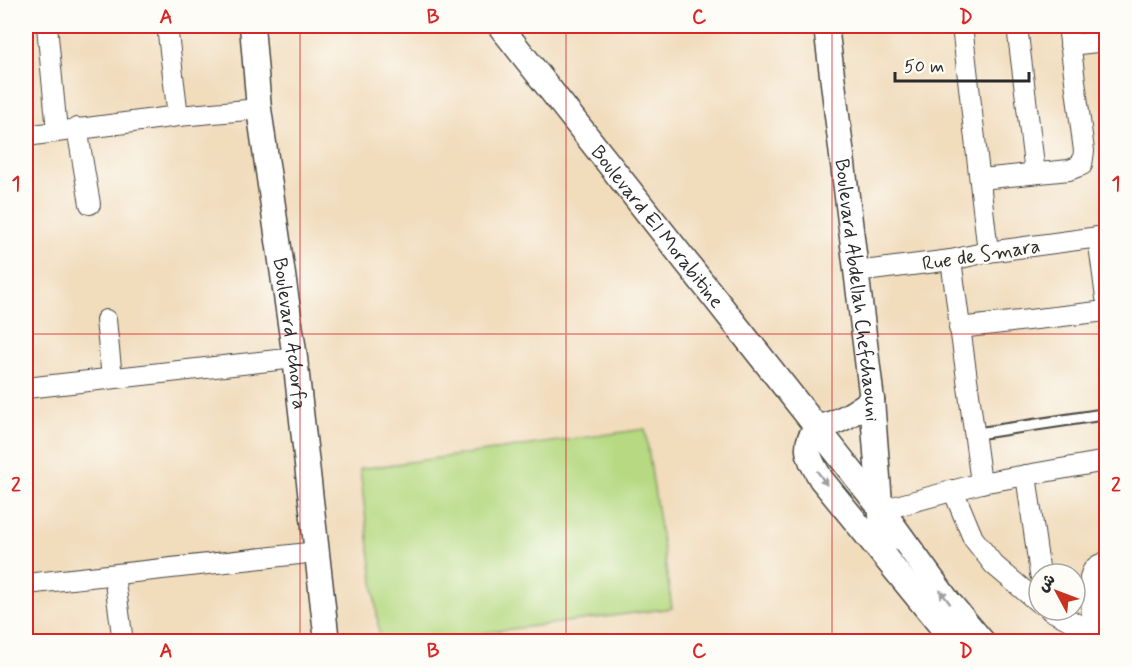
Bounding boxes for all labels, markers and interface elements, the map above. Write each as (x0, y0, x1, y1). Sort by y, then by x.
text: A (159, 4, 173, 31)
text: B (427, 4, 440, 31)
text: C (692, 4, 707, 31)
text: D (959, 4, 973, 31)
scale bar (895, 45, 1028, 83)
text: 50 m (904, 55, 944, 79)
street label: Boulevard El Morabitine (584, 140, 730, 314)
street label: Boulevard Abdellah Chefchaouni (827, 157, 886, 423)
text: 1 (12, 171, 20, 198)
text: 1 (1112, 171, 1120, 198)
street label: Rue de Smara (920, 233, 1042, 278)
street label: Boulevard Achorfa (266, 256, 313, 411)
one-way arrow (816, 470, 828, 486)
text: 2 (11, 472, 21, 499)
text: 2 (1111, 472, 1121, 499)
north arrow (1027, 562, 1087, 622)
text: ش (1033, 570, 1061, 597)
one-way arrow (939, 589, 952, 605)
text: A (159, 638, 173, 665)
text: B (427, 638, 440, 665)
text: C (692, 638, 707, 665)
text: D (959, 638, 973, 665)

